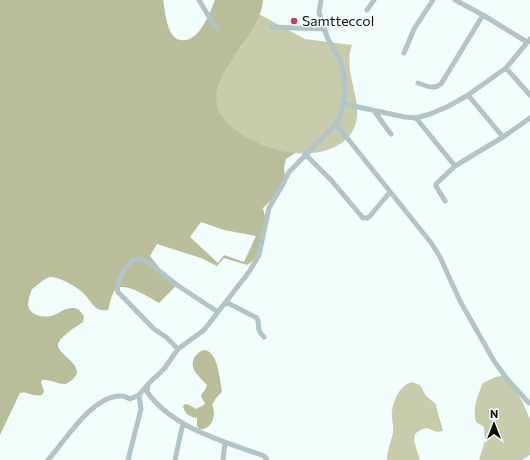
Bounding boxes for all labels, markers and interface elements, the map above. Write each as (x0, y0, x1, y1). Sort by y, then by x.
place label: Samtteccol (302, 12, 374, 29)
marker: Samtteccol (289, 16, 299, 26)
north arrow (474, 404, 514, 444)
text: N (490, 407, 498, 420)

